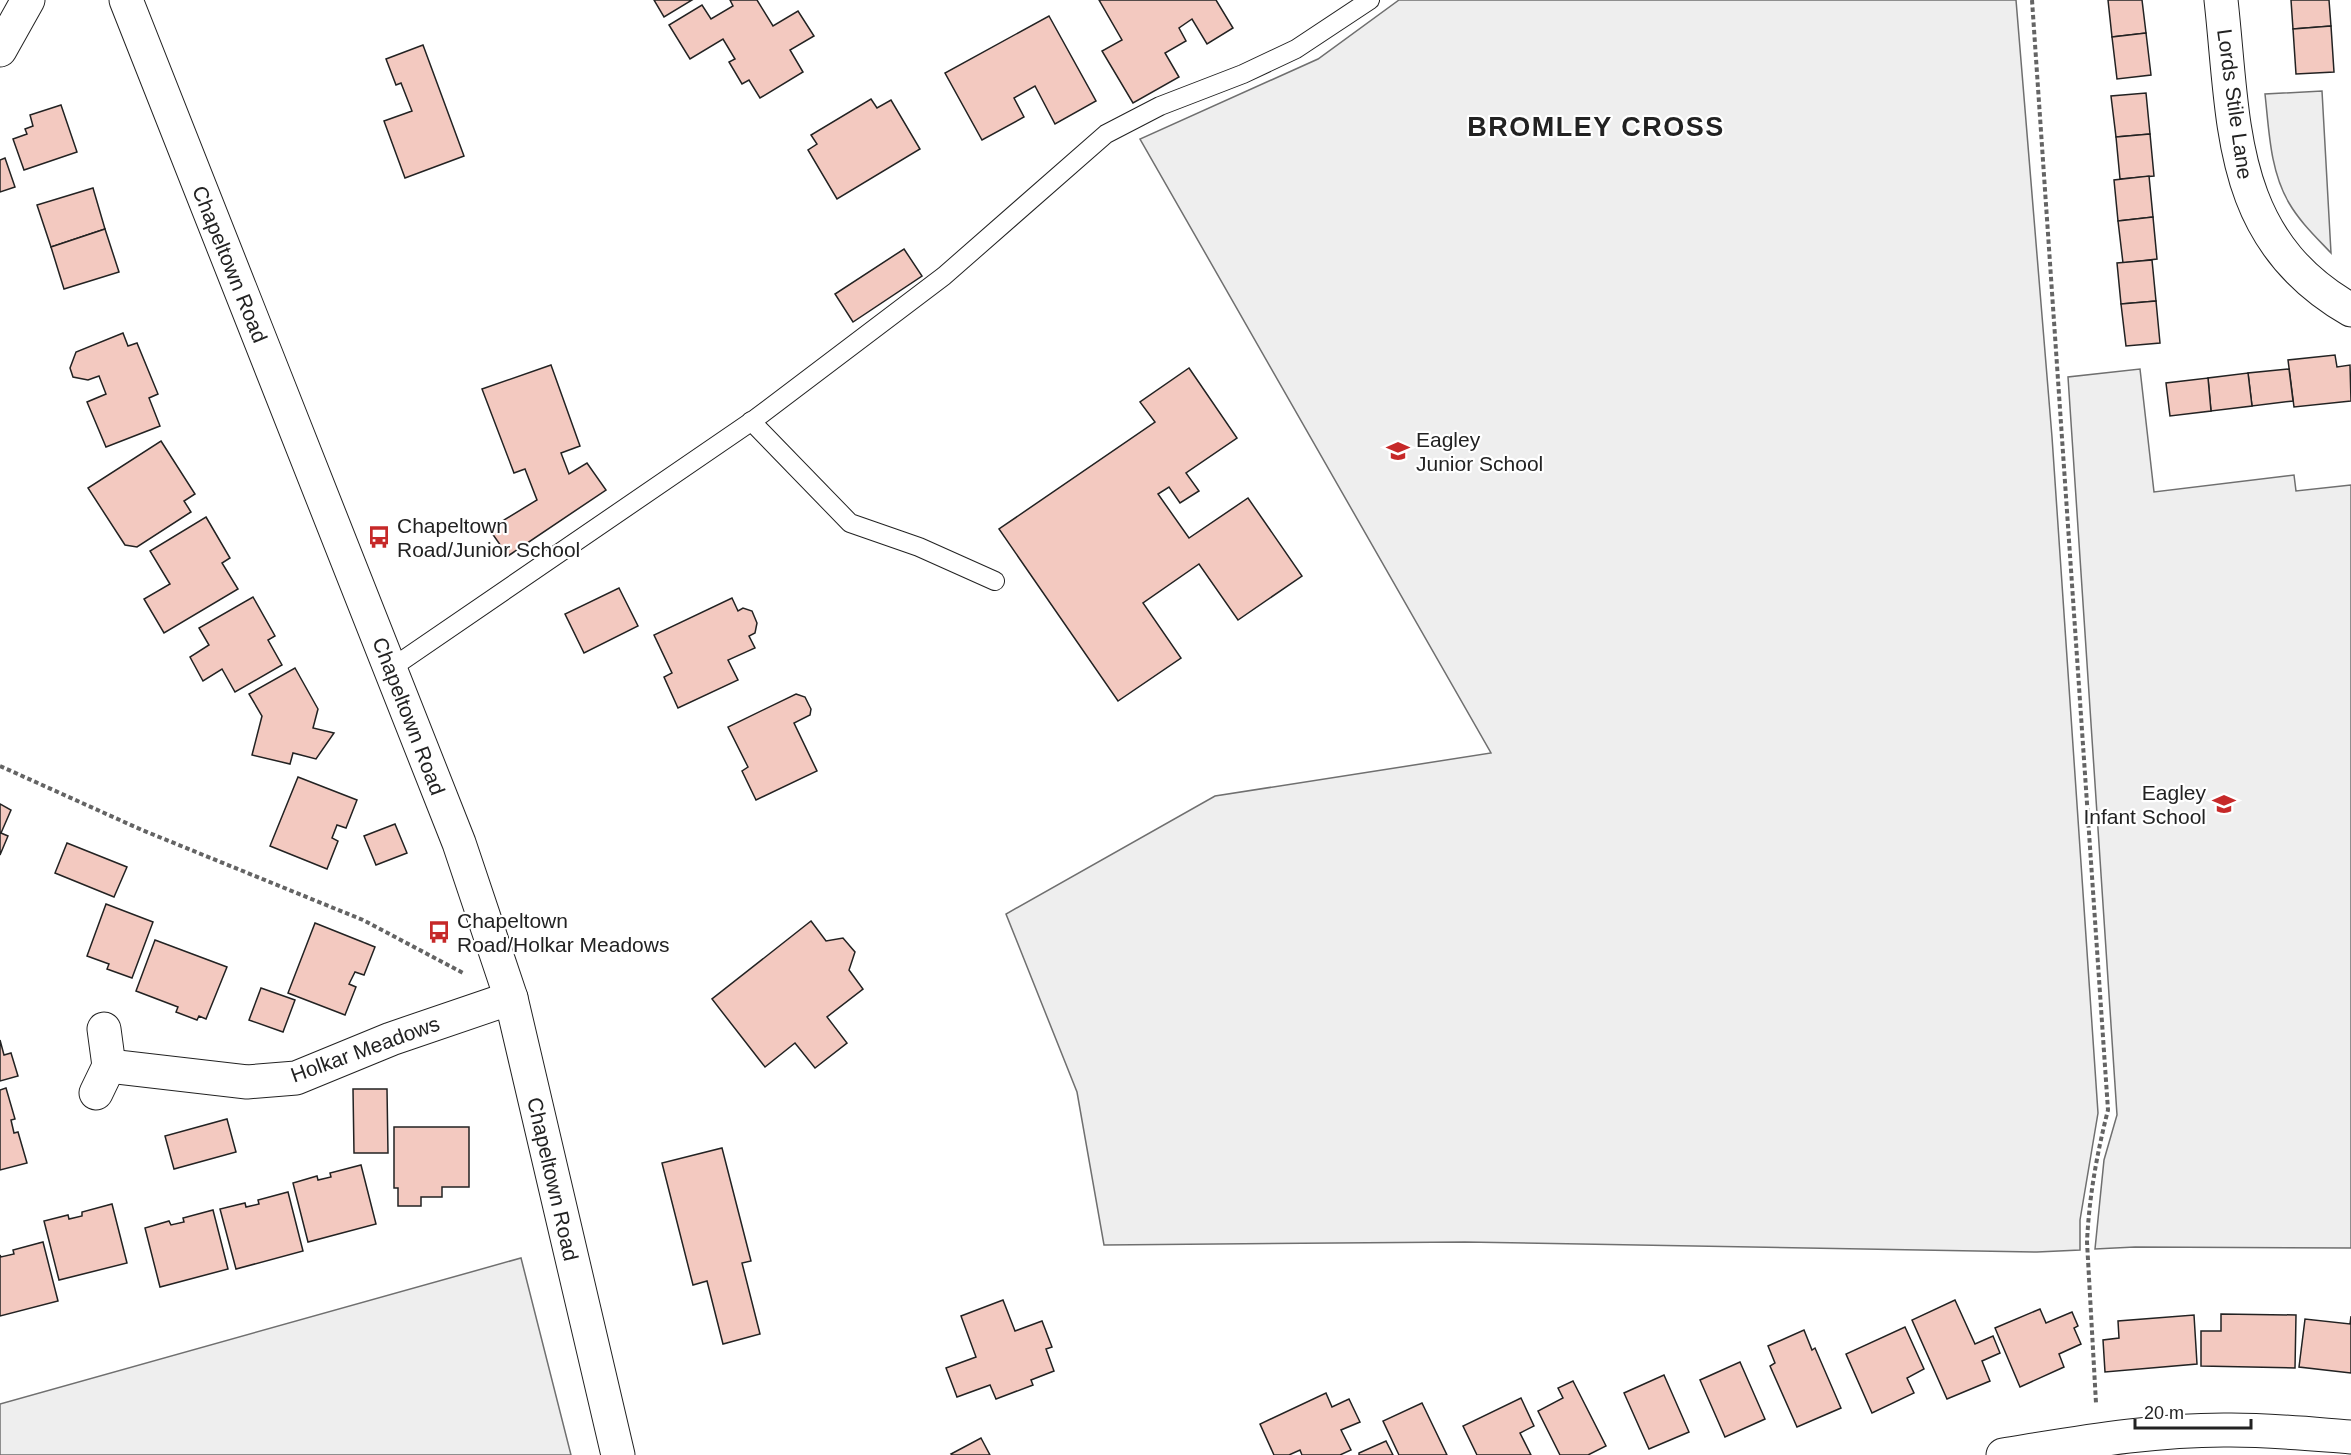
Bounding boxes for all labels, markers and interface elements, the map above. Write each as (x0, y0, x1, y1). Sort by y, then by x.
street label: Lords Stile Lane (2213, 27, 2257, 181)
district label: BROMLEY CROSS (1467, 112, 1725, 142)
street label: Chapeltown Road (188, 182, 272, 346)
place label: Eagley Junior School (1416, 428, 1543, 475)
school or university icon: Eagley Junior School (1385, 438, 1411, 464)
place label: Chapeltown Road/Junior School (397, 514, 580, 561)
bus stop icon: Chapeltown Road/Junior School (366, 524, 392, 550)
street label: Chapeltown Road (368, 634, 450, 798)
place label: Eagley Infant School (2083, 781, 2206, 828)
school or university icon: Eagley Infant School (2211, 791, 2237, 817)
place label: Chapeltown Road/Holkar Meadows (457, 909, 669, 956)
bus stop icon: Chapeltown Road/Holkar Meadows (426, 919, 452, 945)
street label: Holkar Meadows (288, 1011, 442, 1087)
street label: Chapeltown Road (523, 1095, 583, 1263)
scale bar (2135, 1392, 2250, 1430)
text: 20 m (2144, 1403, 2184, 1423)

